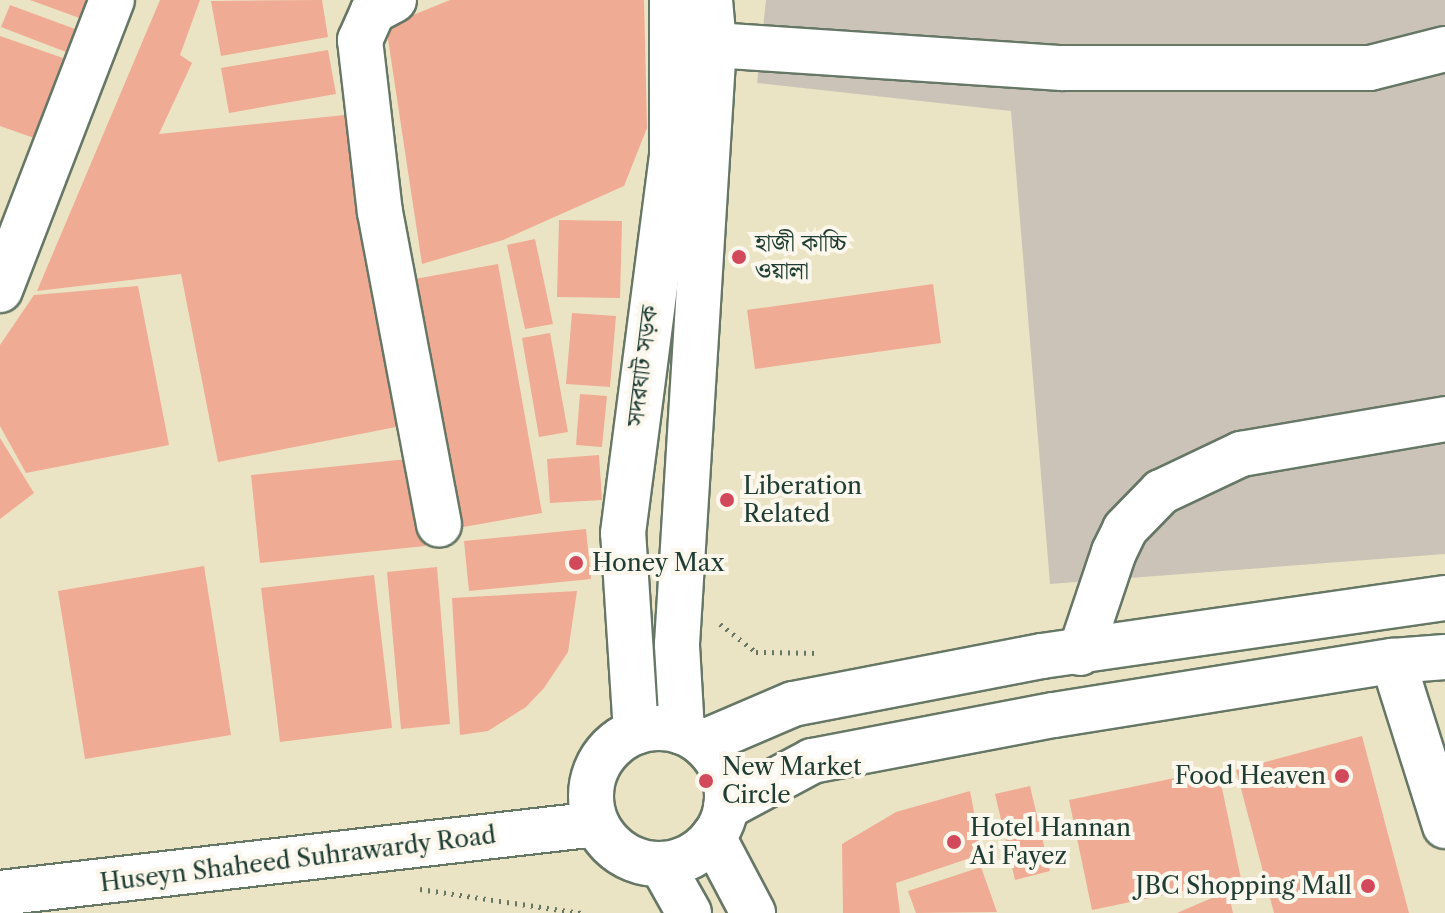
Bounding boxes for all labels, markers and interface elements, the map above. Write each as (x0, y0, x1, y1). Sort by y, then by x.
place label: হাজী কাচ্চি ওয়ালা (755, 229, 846, 285)
marker: হাজী কাচ্চি ওয়ালা (730, 248, 748, 266)
street label: সদরঘাট সড়ক (620, 304, 664, 428)
place label: Liberation Related (743, 472, 862, 528)
marker: Liberation Related (718, 491, 736, 509)
place label: Honey Max (592, 549, 725, 577)
marker: Honey Max (567, 554, 585, 572)
place label: New Market Circle (722, 753, 862, 809)
place label: Food Heaven (1175, 762, 1326, 790)
marker: Food Heaven (1333, 767, 1351, 785)
marker: New Market Circle (697, 772, 715, 790)
place label: Hotel Hannan Ai Fayez (970, 814, 1131, 870)
street label: Huseyn Shaheed Suhrawardy Road (98, 820, 498, 898)
marker: Hotel Hannan Ai Fayez (945, 833, 963, 851)
place label: JBC Shopping Mall (1136, 872, 1352, 900)
marker: JBC Shopping Mall (1359, 877, 1377, 895)

